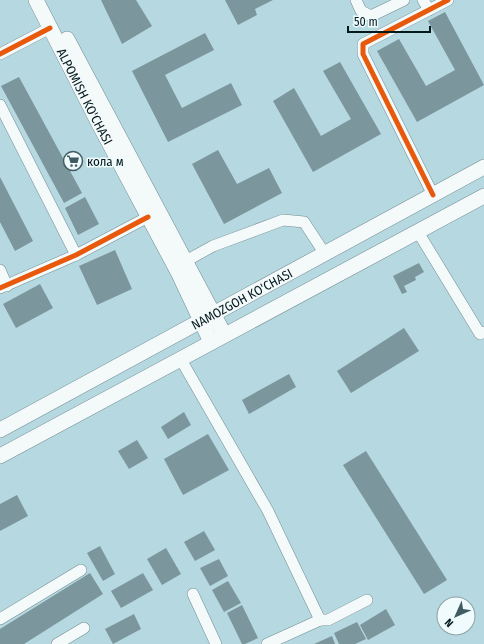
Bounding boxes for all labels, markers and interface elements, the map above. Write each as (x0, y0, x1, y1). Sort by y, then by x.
scale bar (348, 8, 430, 34)
text: 50 m (354, 15, 378, 29)
street label: ALPOMISH KO'CHASI (54, 46, 116, 147)
supermarket icon: кола м (62, 150, 84, 172)
place label: кола м (87, 154, 124, 169)
street label: NAMOZGOH KO'CHASI (189, 266, 295, 333)
north arrow (436, 596, 476, 636)
text: N (442, 616, 456, 630)

